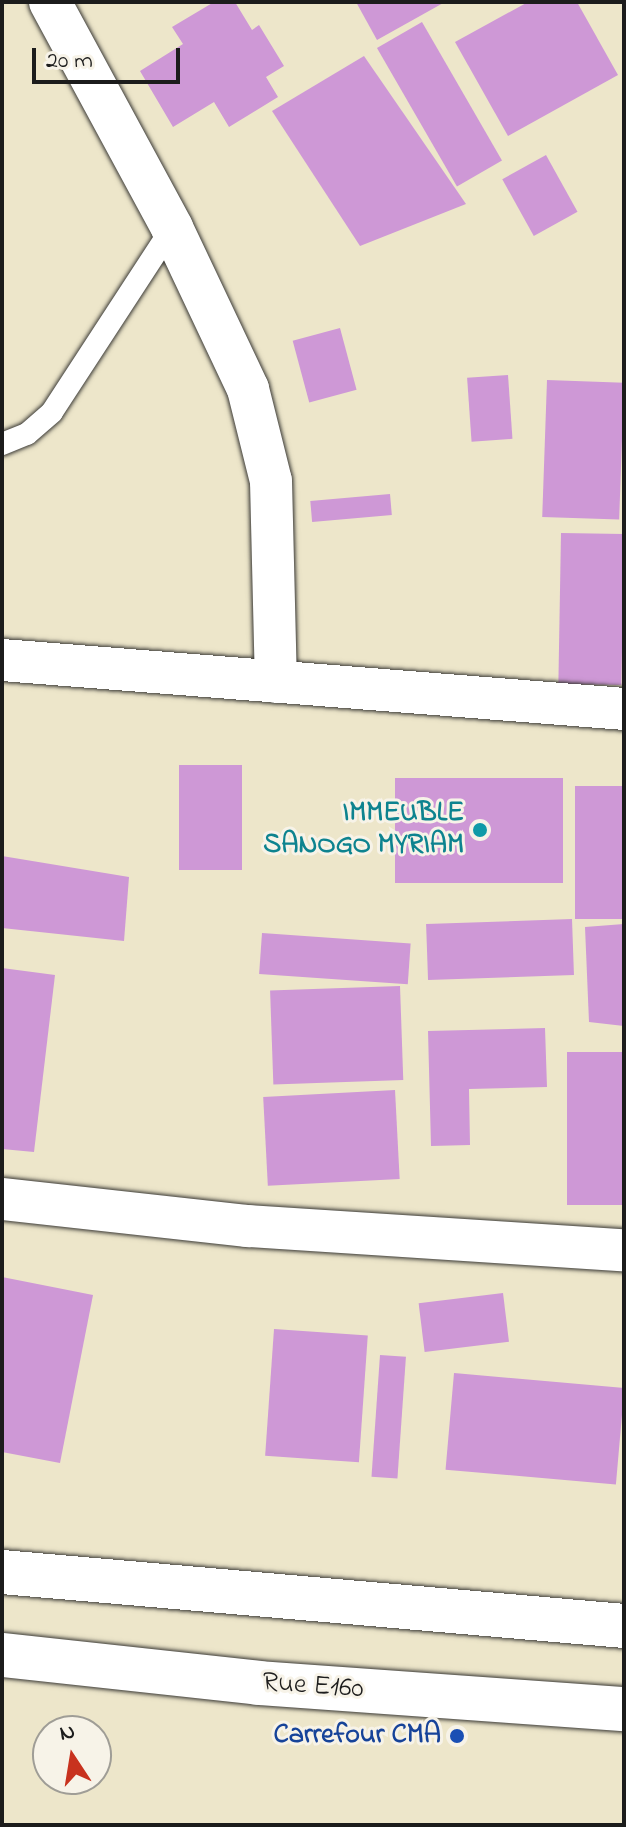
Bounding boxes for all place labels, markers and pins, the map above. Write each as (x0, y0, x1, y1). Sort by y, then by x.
place label: IMMEUBLE SANOGO MYRIAM (263, 797, 464, 863)
marker: IMMEUBLE SANOGO MYRIAM (471, 821, 489, 839)
place label: Carrefour CMA (274, 1719, 441, 1753)
marker: Carrefour CMA (448, 1727, 466, 1745)

